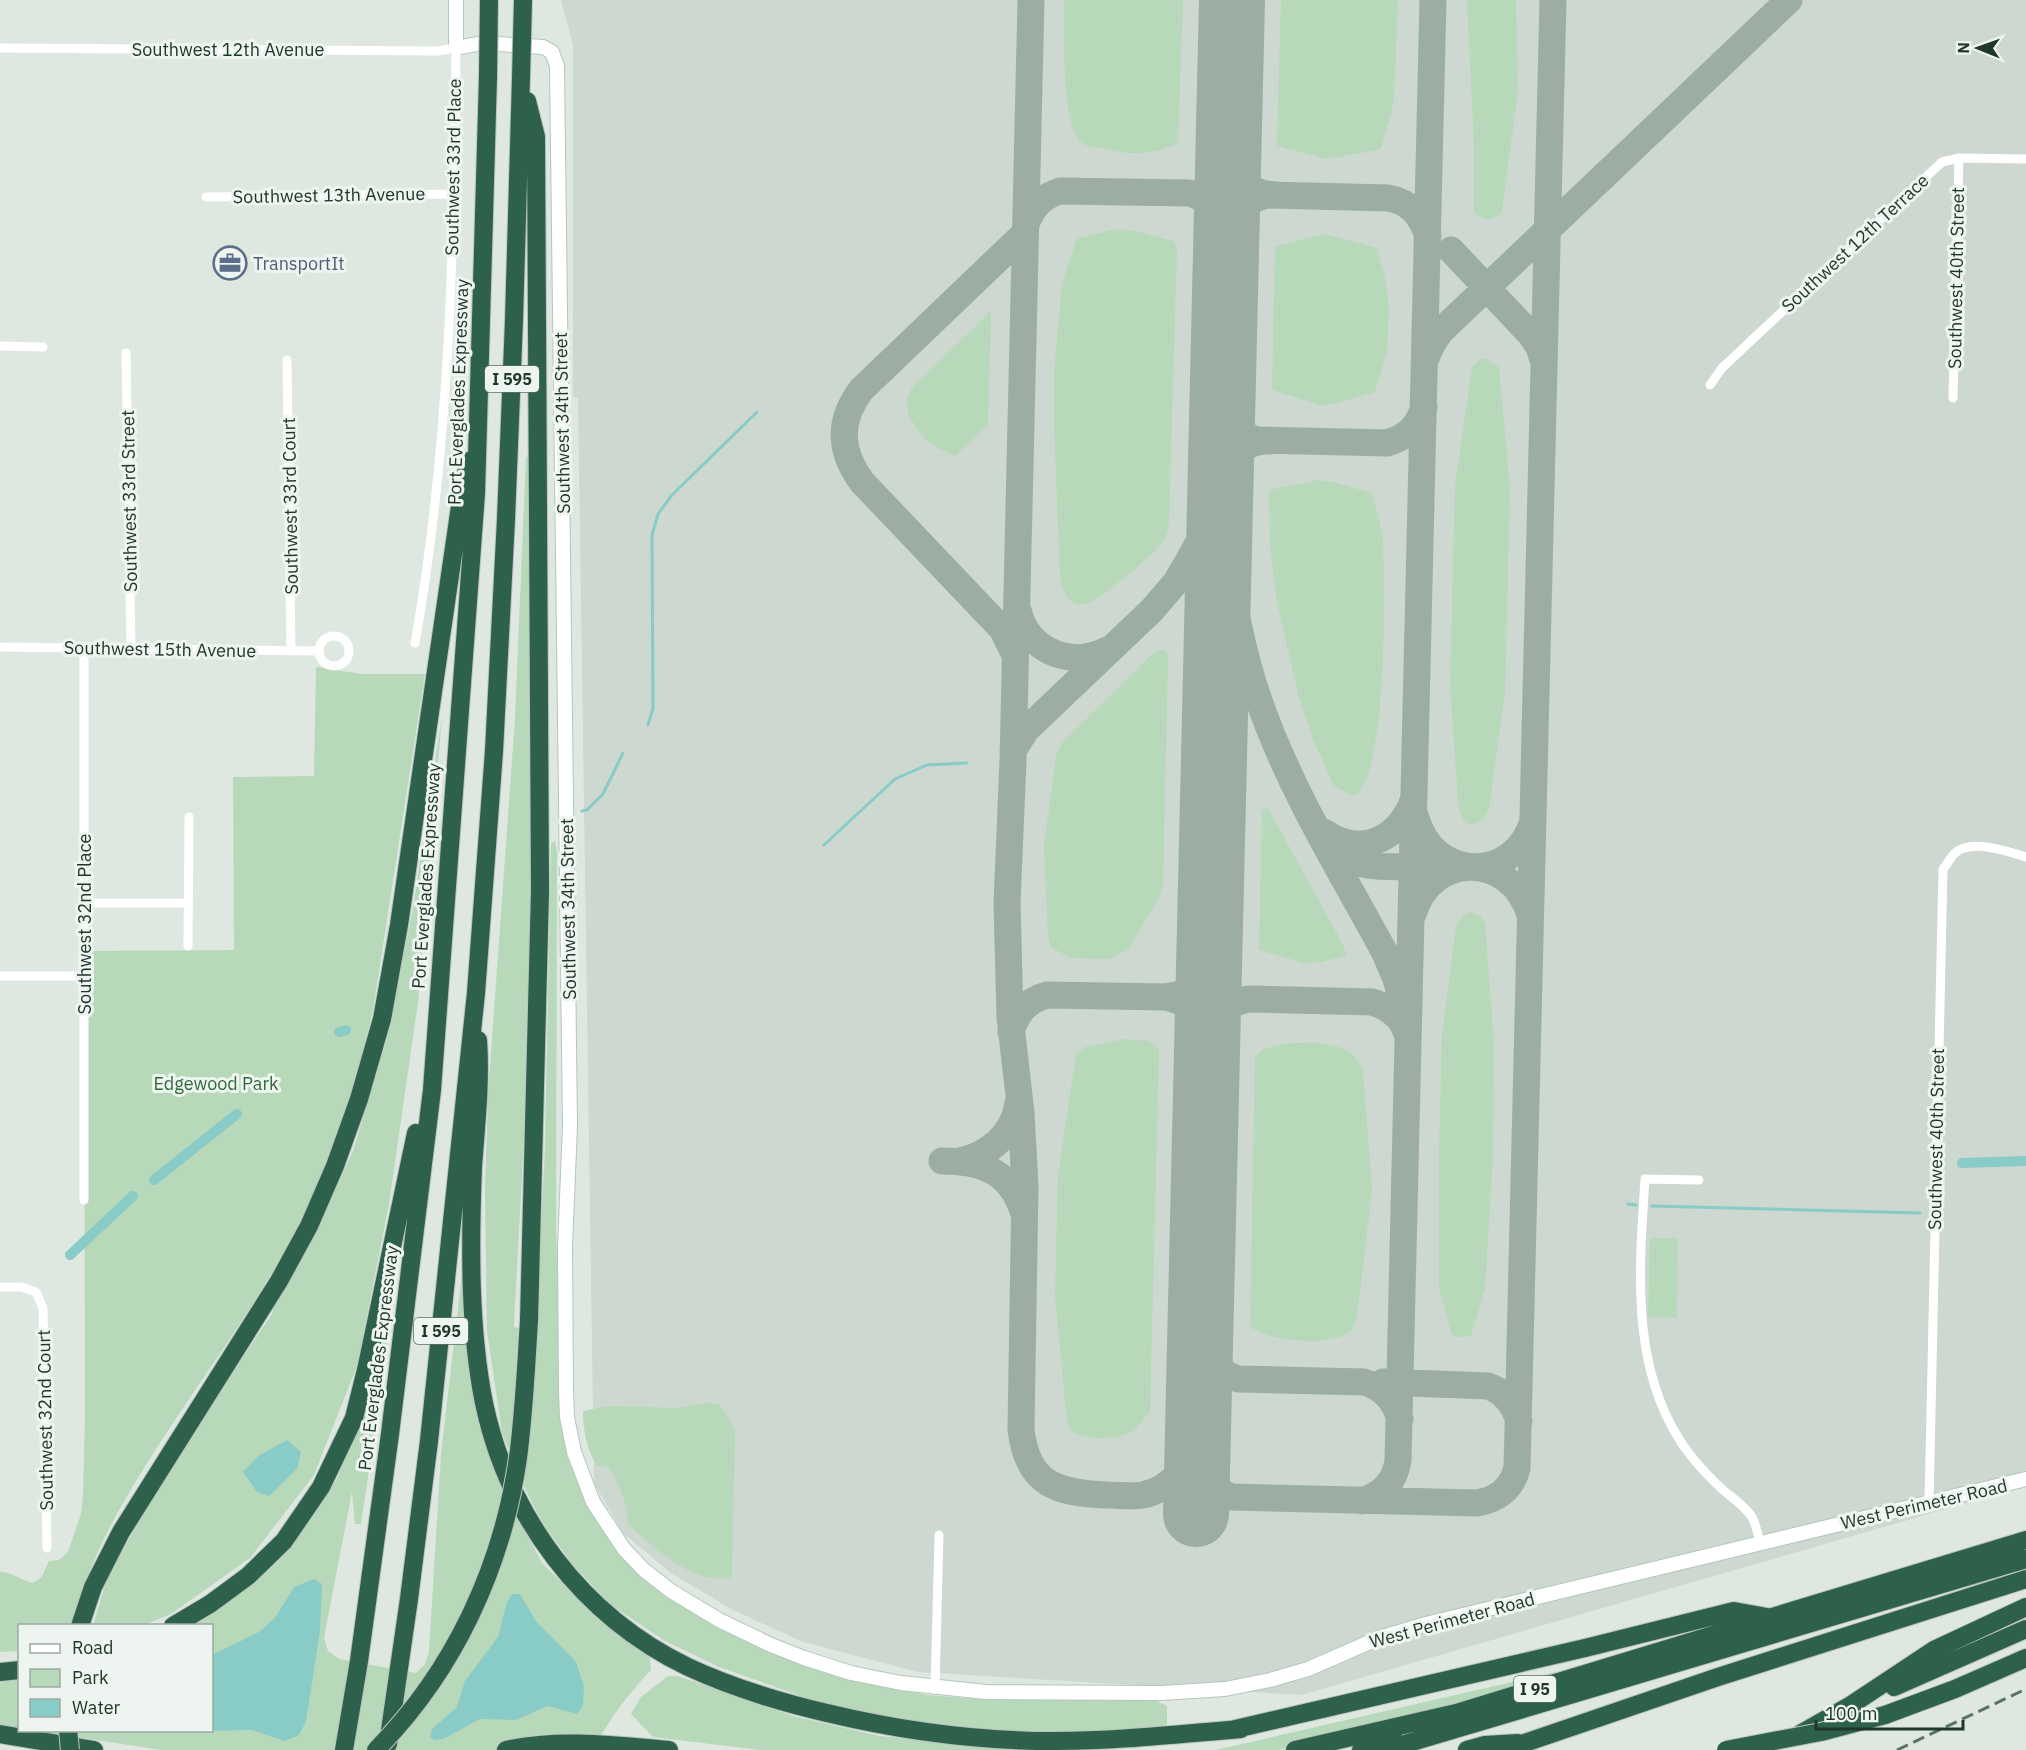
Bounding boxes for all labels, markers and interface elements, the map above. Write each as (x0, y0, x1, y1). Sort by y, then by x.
north arrow (1948, 18, 2008, 78)
street label: Southwest 12th Avenue (132, 38, 324, 61)
text: N (1953, 42, 1973, 54)
street label: Southwest 33rd Place (440, 78, 466, 256)
street label: Southwest 12th Terrace (1777, 169, 1934, 317)
street label: Southwest 13th Avenue (233, 182, 426, 208)
street label: Southwest 40th Street (1943, 187, 1969, 369)
office icon: TransportIt (212, 245, 248, 281)
place label: TransportIt (253, 252, 345, 275)
street label: Port Everglades Expressway (443, 278, 473, 506)
street label: Southwest 34th Street (549, 332, 575, 514)
road number: I 595 (485, 366, 539, 392)
street label: Southwest 33rd Street (116, 410, 142, 592)
street label: Southwest 33rd Court (277, 417, 303, 595)
street label: Southwest 15th Avenue (64, 636, 257, 662)
street label: Port Everglades Expressway (407, 762, 445, 990)
street label: Southwest 34th Street (555, 818, 581, 1000)
street label: Southwest 32nd Place (73, 833, 96, 1014)
street label: Southwest 40th Street (1923, 1048, 1949, 1230)
park label: Edgewood Park (154, 1072, 279, 1095)
street label: Port Everglades Expressway (353, 1244, 403, 1472)
road number: I 595 (414, 1318, 468, 1344)
street label: Southwest 32nd Court (32, 1329, 58, 1511)
street label: West Perimeter Road (1838, 1474, 2010, 1534)
street label: West Perimeter Road (1367, 1587, 1537, 1653)
legend (18, 1624, 213, 1732)
text: Road (72, 1636, 113, 1659)
text: Park (72, 1666, 109, 1689)
road number: I 95 (1514, 1676, 1556, 1702)
scale bar (1816, 1693, 1963, 1731)
text: Water (72, 1696, 121, 1719)
text: 100 m (1825, 1702, 1877, 1725)

